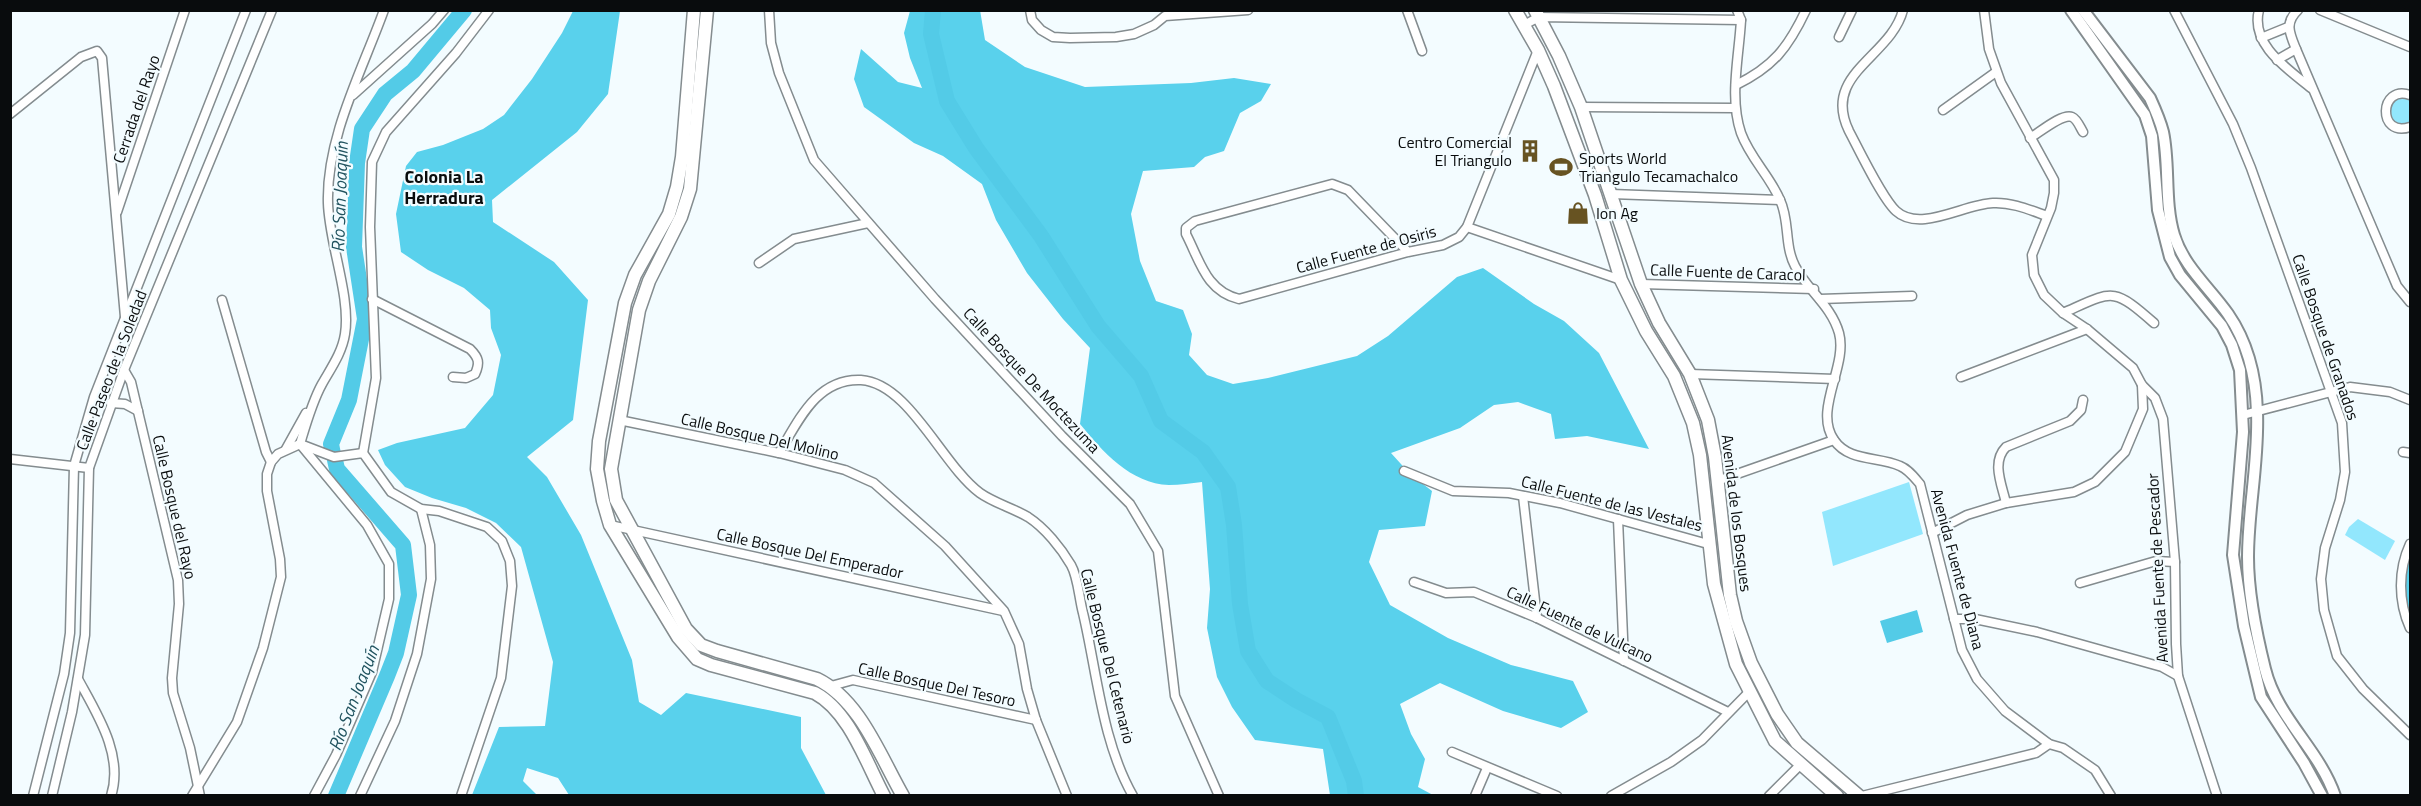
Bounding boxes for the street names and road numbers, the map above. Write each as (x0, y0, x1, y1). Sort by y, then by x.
street label: Cerrada del Rayo (106, 52, 166, 166)
street label: Calle Fuente de Osiris (1293, 219, 1439, 279)
street label: Calle Bosque de Granados (2286, 251, 2366, 423)
street label: Calle Fuente de Caracol (1650, 257, 1806, 287)
street label: Calle Paseo de la Soledad (69, 286, 153, 454)
street label: Calle Bosque De Moctezuma (958, 302, 1106, 458)
street label: Calle Bosque Del Molino (679, 406, 841, 466)
street label: Calle Bosque del Rayo (147, 432, 203, 582)
street label: Avenida de los Bosques (1715, 433, 1759, 593)
street label: Calle Fuente de las Vestales (1519, 469, 1705, 537)
street label: Avenida Fuente de Pescador (2140, 472, 2174, 663)
street label: Avenida Fuente de Diana (1925, 486, 1991, 652)
street label: Calle Bosque Del Emperador (714, 521, 906, 585)
street label: Calle Bosque Del Cetenario (1075, 566, 1141, 746)
street label: Calle Fuente de Vulcano (1503, 579, 1657, 669)
street label: Calle Bosque Del Tesoro (856, 656, 1018, 712)

